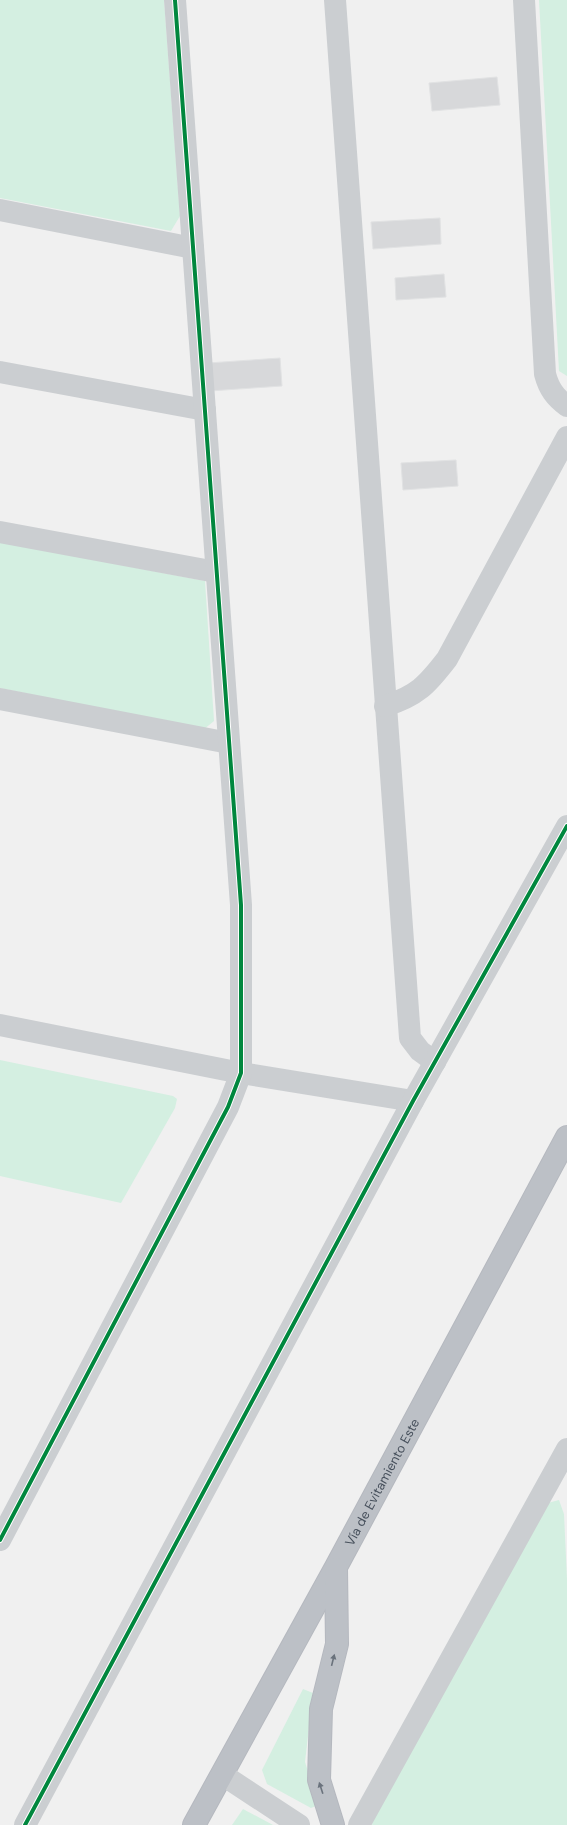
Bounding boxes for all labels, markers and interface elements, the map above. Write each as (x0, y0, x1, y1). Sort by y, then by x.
street label: Vía de Evitamiento Este (341, 1415, 423, 1549)
one-way arrow (330, 1654, 336, 1666)
one-way arrow (318, 1782, 324, 1794)

